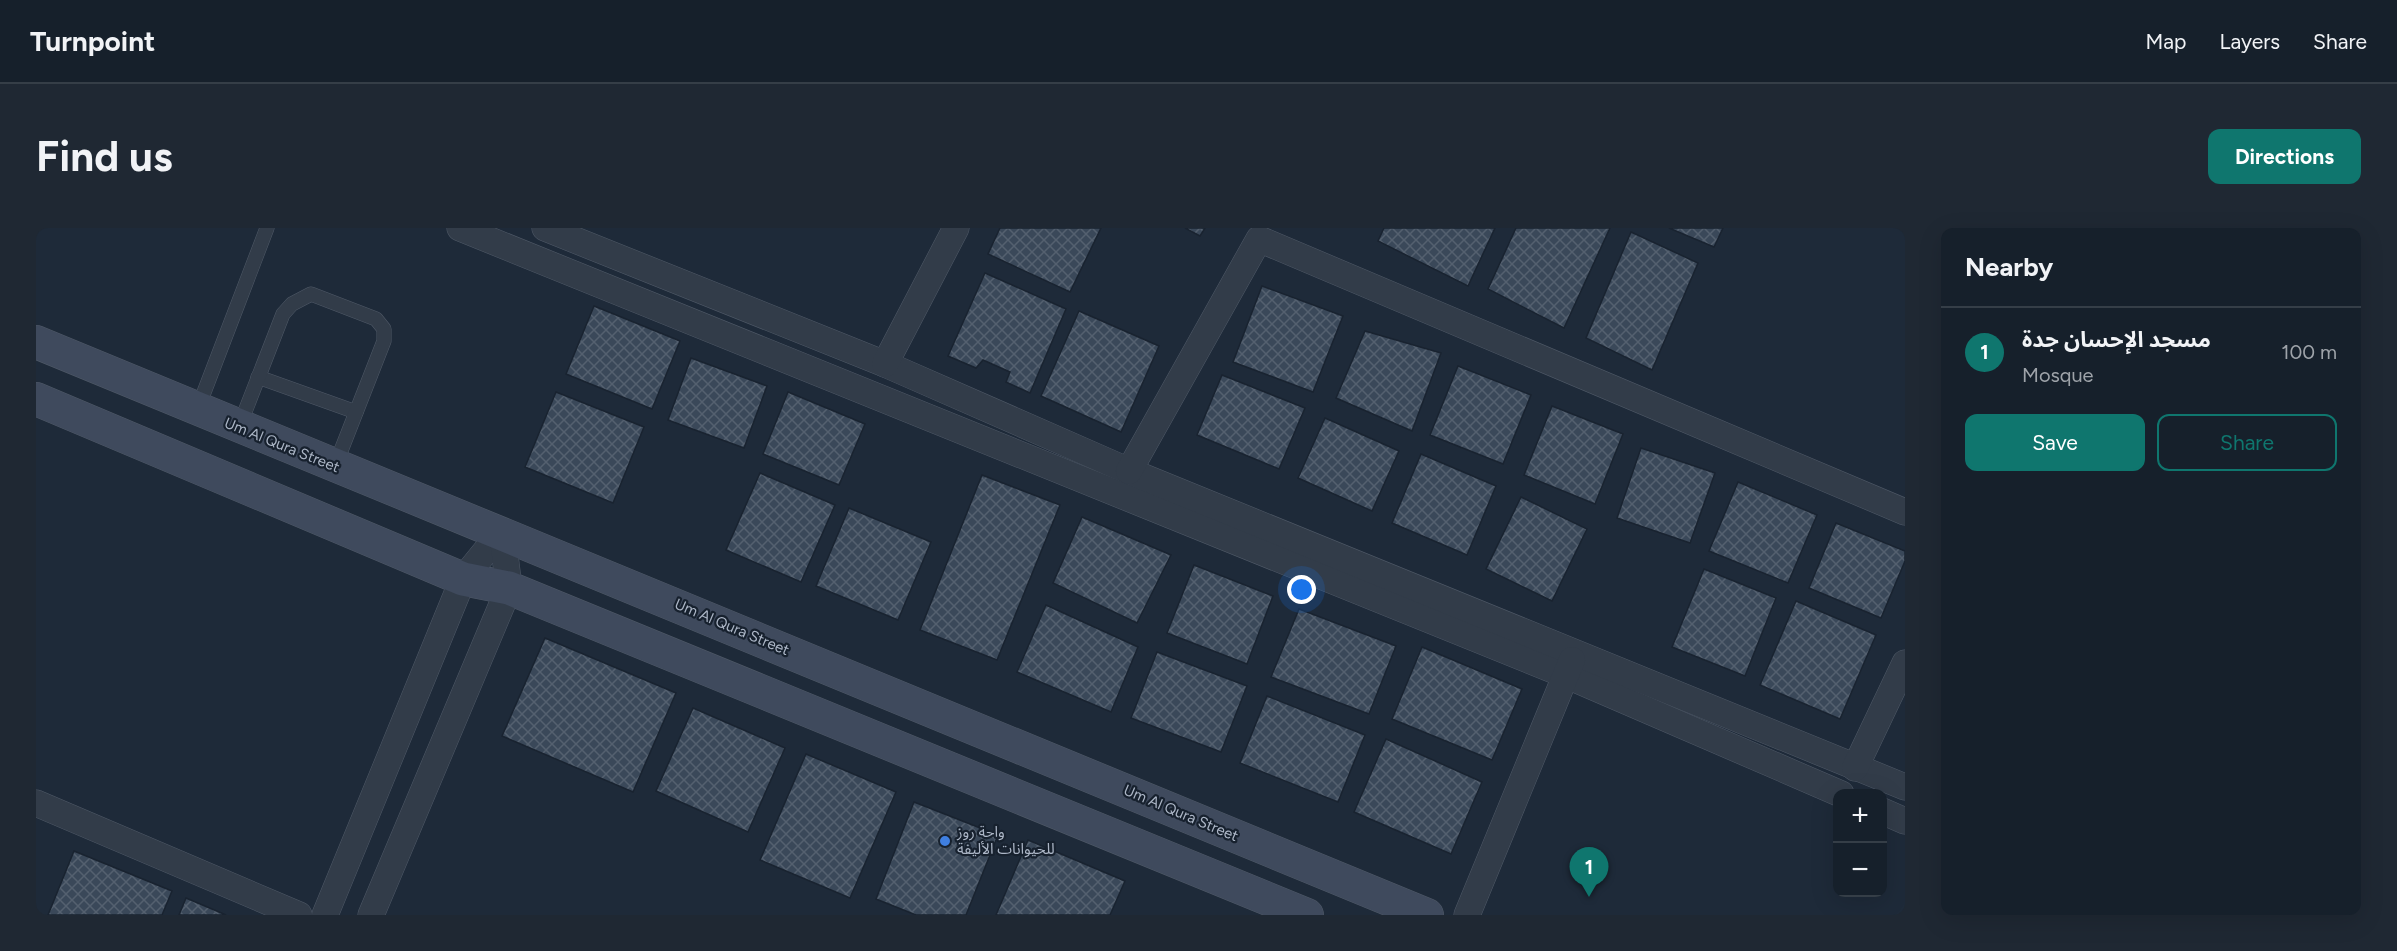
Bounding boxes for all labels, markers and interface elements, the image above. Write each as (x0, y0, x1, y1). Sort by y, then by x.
text: Turnpoint (30, 24, 155, 58)
text: Map (2146, 29, 2186, 54)
text: Layers (2219, 29, 2280, 54)
text: Share (2313, 29, 2367, 54)
button: Directions (2208, 129, 2361, 184)
text: Find us (36, 131, 173, 182)
text: Nearby (1965, 251, 2053, 283)
text: مسجد الإحسان جدة (2022, 326, 2211, 353)
text: 1 (1980, 340, 1989, 364)
text: 100 m (2281, 340, 2337, 364)
text: Mosque (2022, 363, 2093, 387)
street label: Um Al Qura Street (222, 414, 343, 476)
button: Save (1965, 414, 2145, 471)
button: Share (2157, 414, 2337, 471)
your location (1287, 575, 1316, 604)
street label: Um Al Qura Street (672, 595, 792, 659)
street label: Um Al Qura Street (1121, 781, 1241, 845)
map controls (1833, 789, 1887, 897)
button: + (1833, 789, 1887, 843)
place label: واحة روز للحيوانات الأليفة (956, 823, 1055, 858)
marker: واحة روز للحيوانات الأليفة (938, 834, 952, 848)
button: − (1833, 843, 1887, 897)
pin: 1 (1570, 848, 1608, 897)

